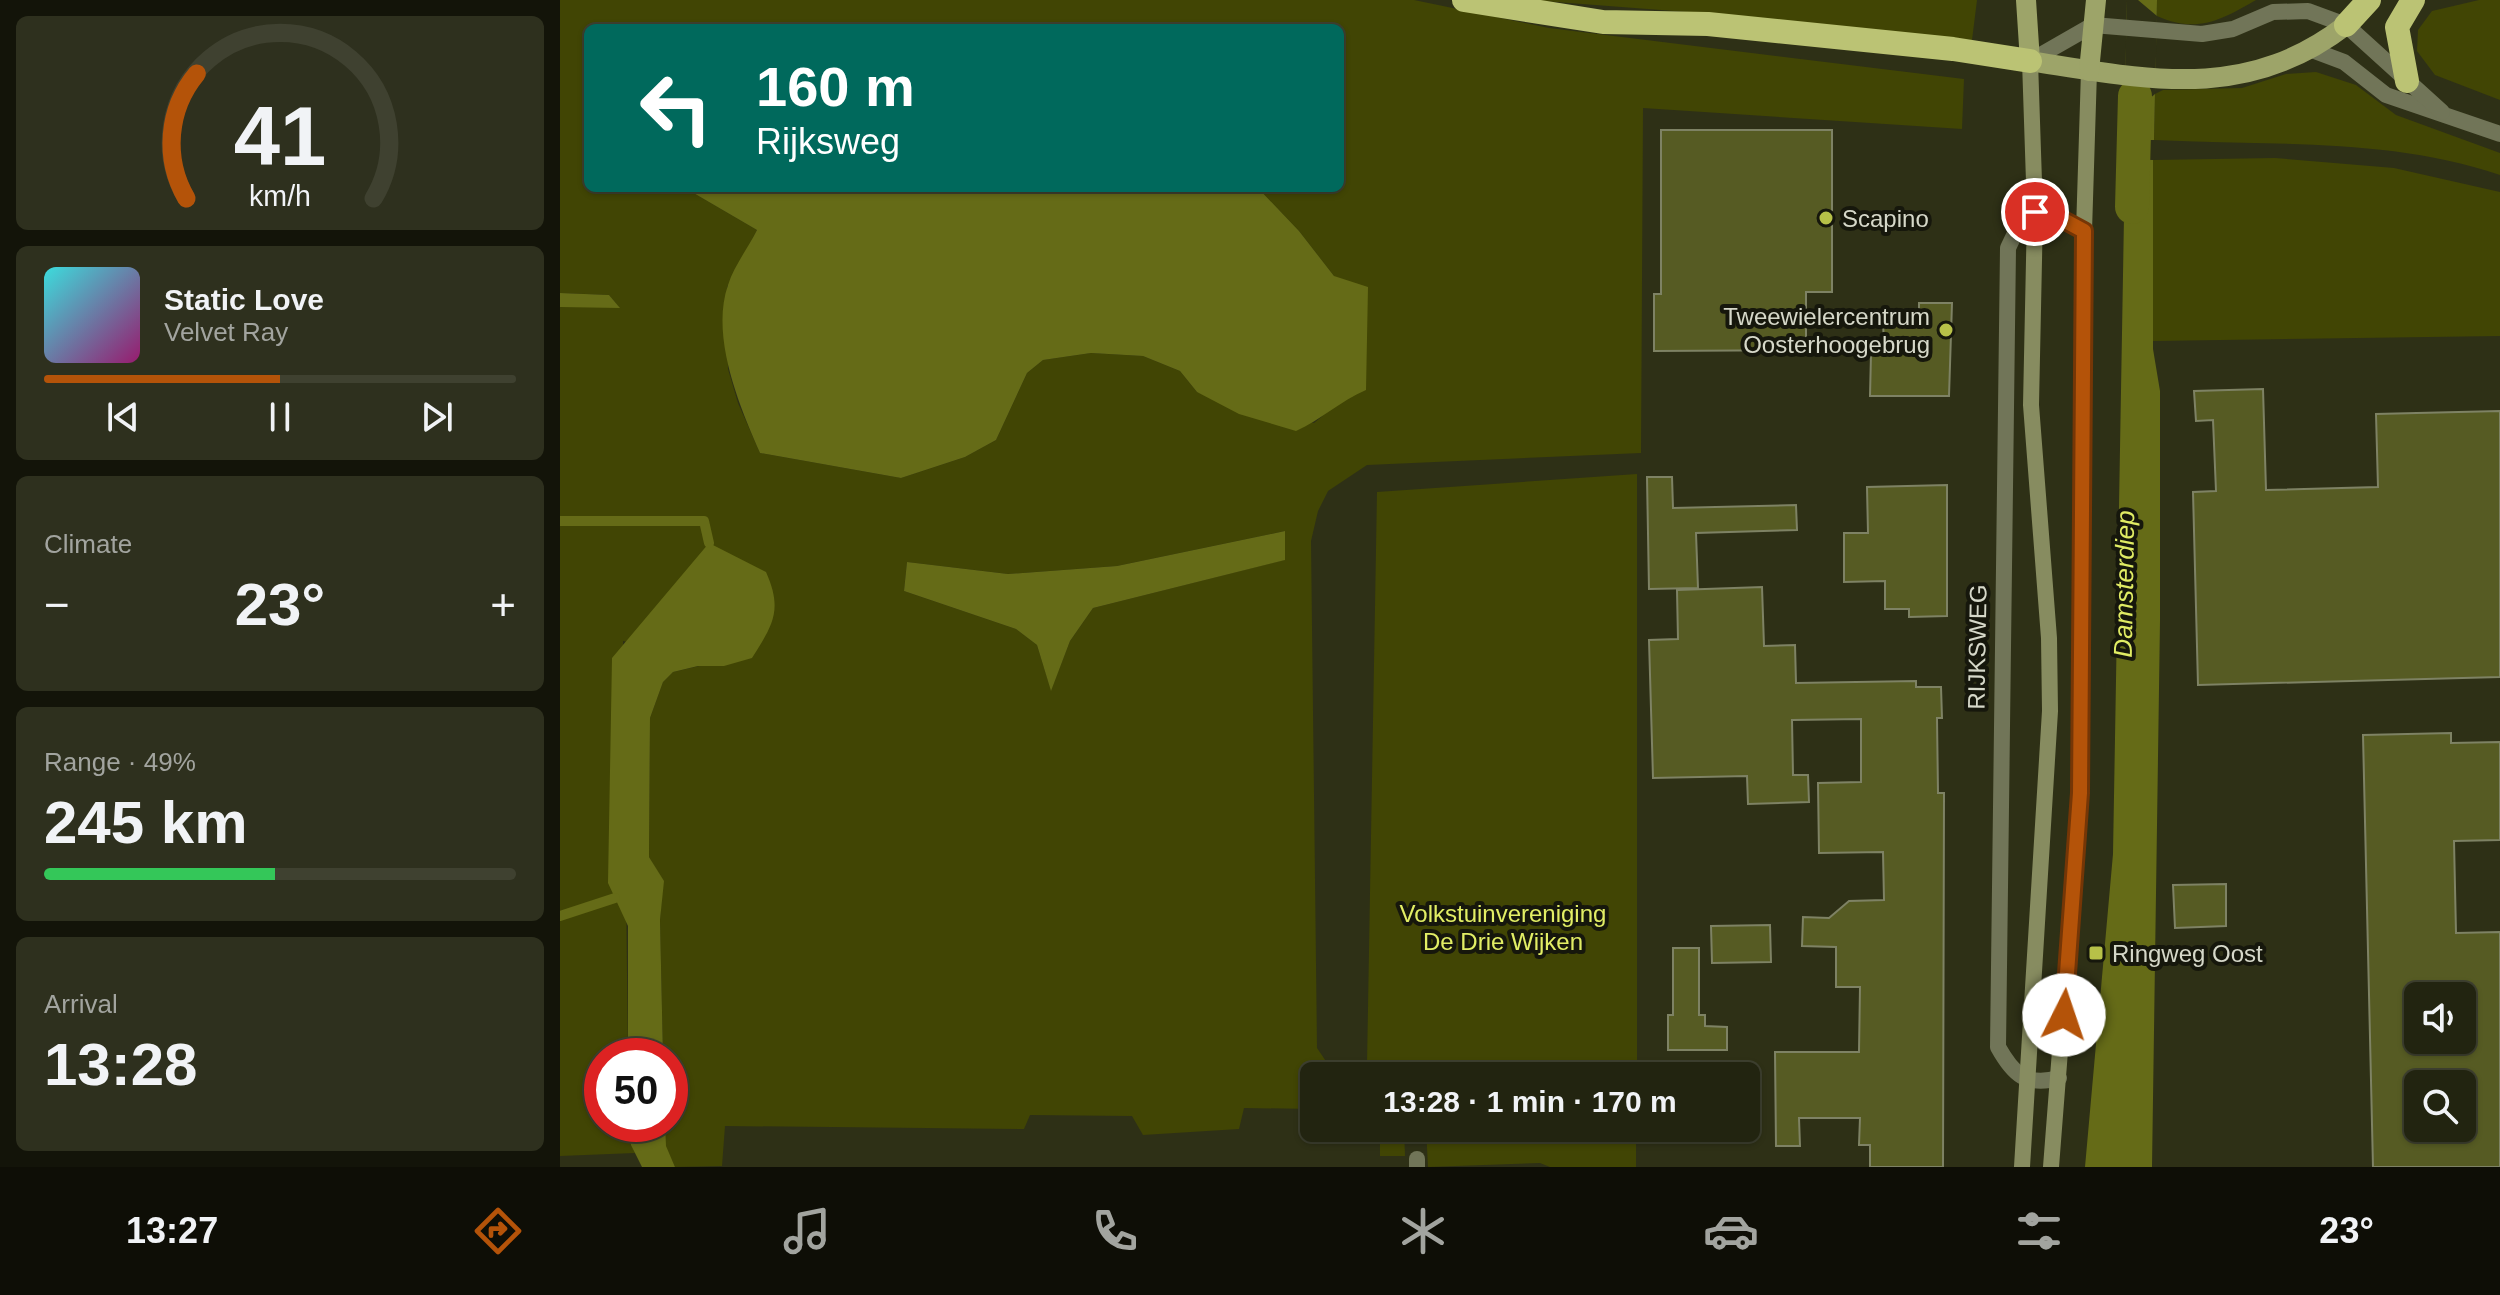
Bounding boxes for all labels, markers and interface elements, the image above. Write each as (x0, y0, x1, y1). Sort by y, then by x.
text: 160 m (756, 55, 915, 118)
icon: left (624, 56, 728, 160)
text: 41 (234, 90, 326, 183)
text: Rijksweg (756, 121, 900, 162)
pin (2001, 178, 2069, 246)
text: km/h (249, 180, 311, 212)
icon: arrive (2013, 190, 2057, 234)
place label: Scapino (1842, 205, 1929, 232)
marker: Scapino (1817, 209, 1835, 227)
text: Static Love (164, 283, 324, 316)
place label: Tweewielercentrum Oosterhoogebrug (1723, 303, 1930, 358)
text: Velvet Ray (164, 317, 288, 347)
marker: Tweewielercentrum Oosterhoogebrug (1937, 321, 1955, 339)
icon: previous (101, 395, 145, 439)
icon: pause (258, 395, 302, 439)
icon: next (415, 395, 459, 439)
water label: Damsterdiep (2108, 510, 2140, 658)
text: Climate (44, 529, 132, 559)
text: 23° (235, 571, 325, 638)
text: − (44, 580, 70, 629)
text: + (490, 580, 516, 629)
street label: RIJKSWEG (1962, 584, 1992, 710)
text: Range · 49% (44, 747, 196, 777)
text: 245 km (44, 789, 248, 856)
park label: Volkstuinvereniging De Drie Wijken (1400, 900, 1606, 955)
place label: Ringweg Oost (2112, 940, 2263, 967)
marker: Ringweg Oost (2087, 944, 2105, 962)
position arrow (2022, 973, 2106, 1057)
map controls (2404, 982, 2476, 1142)
button: sound (2404, 982, 2476, 1054)
text: Arrival (44, 989, 118, 1019)
text: 13:28 (44, 1031, 197, 1098)
speed limit sign: 50 (584, 1038, 688, 1142)
button: search (2404, 1070, 2476, 1142)
text: 13:28 · 1 min · 170 m (1383, 1085, 1677, 1118)
icon: directions (470, 1203, 526, 1259)
icon: music (779, 1203, 835, 1259)
icon: phone (1087, 1203, 1143, 1259)
icon: climate (1395, 1203, 1451, 1259)
icon: car (1703, 1203, 1759, 1259)
icon: filters (2011, 1203, 2067, 1259)
text: 13:27 (126, 1210, 218, 1251)
text: 23° (2319, 1210, 2374, 1251)

